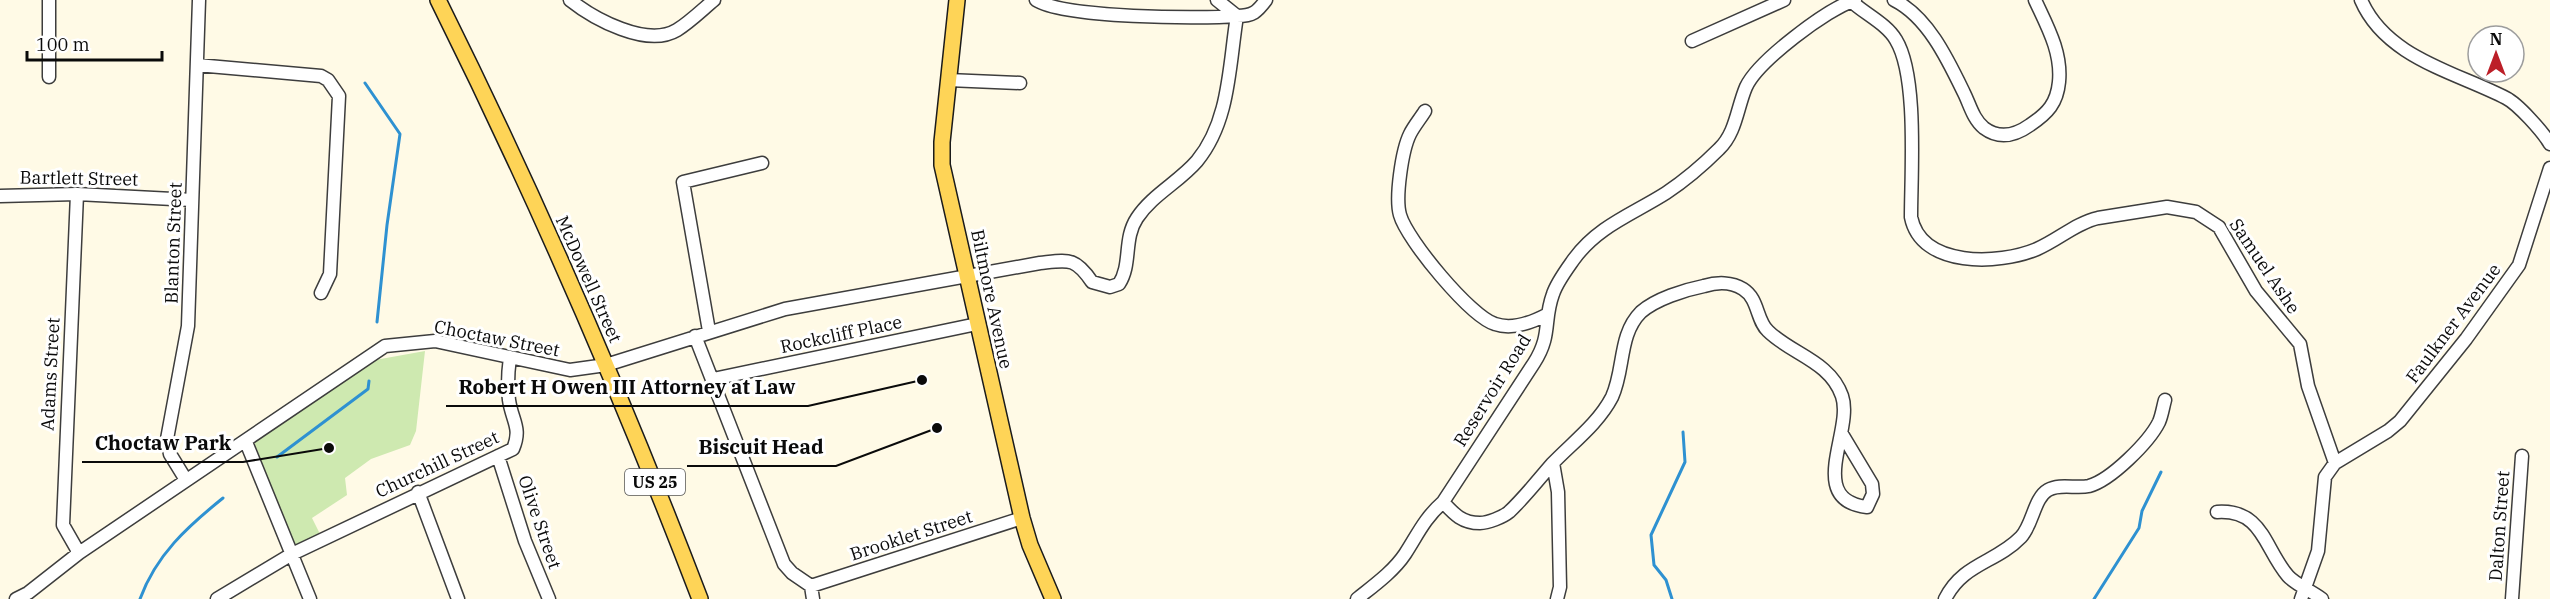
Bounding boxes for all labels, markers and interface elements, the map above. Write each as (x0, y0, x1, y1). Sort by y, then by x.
scale bar (27, 24, 162, 62)
north arrow (2466, 24, 2526, 84)
text: N (2490, 29, 2502, 49)
text: 100 m (36, 33, 90, 56)
street label: Bartlett Street (19, 165, 139, 191)
street label: Blanton Street (159, 182, 187, 304)
street label: McDowell Street (551, 212, 627, 346)
street label: Samuel Ashe (2225, 214, 2305, 318)
street label: Biltmore Avenue (966, 227, 1018, 371)
street label: Faulkner Avenue (2401, 259, 2505, 387)
street label: Rockcliff Place (778, 310, 904, 358)
street label: Choctaw Street (432, 315, 562, 361)
street label: Adams Street (36, 317, 64, 431)
street label: Reservoir Road (1448, 329, 1536, 451)
callout: Robert H Owen III Attorney at Law (446, 368, 808, 406)
text: Robert H Owen III Attorney at Law (458, 373, 796, 400)
callout: Choctaw Park (82, 424, 243, 462)
street label: Churchill Street (372, 425, 502, 503)
callout: Biscuit Head (687, 428, 836, 466)
text: Choctaw Park (95, 429, 232, 456)
text: Biscuit Head (698, 433, 824, 460)
road number: US 25 (625, 469, 685, 495)
street label: Dalton Street (2484, 470, 2514, 582)
street label: Olive Street (513, 472, 567, 572)
street label: Brooklet Street (847, 504, 975, 566)

